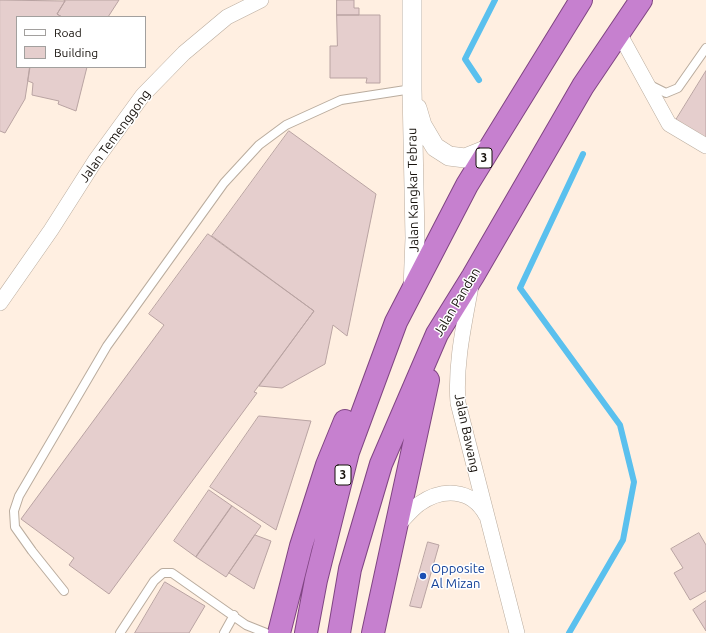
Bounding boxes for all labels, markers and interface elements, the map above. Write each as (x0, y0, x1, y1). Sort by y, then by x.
legend (16, 16, 146, 68)
text: Road (54, 26, 82, 39)
text: Building (54, 46, 98, 59)
street label: Jalan Temenggong (76, 87, 154, 185)
street label: Jalan Kangkar Tebrau (404, 128, 422, 252)
road number: 3 (476, 148, 492, 168)
street label: Jalan Pandan (430, 265, 484, 339)
street label: Jalan Bawang (451, 392, 483, 474)
road number: 3 (335, 465, 351, 485)
place label: Opposite Al Mizan (431, 561, 485, 592)
marker: Opposite Al Mizan (418, 571, 428, 581)

